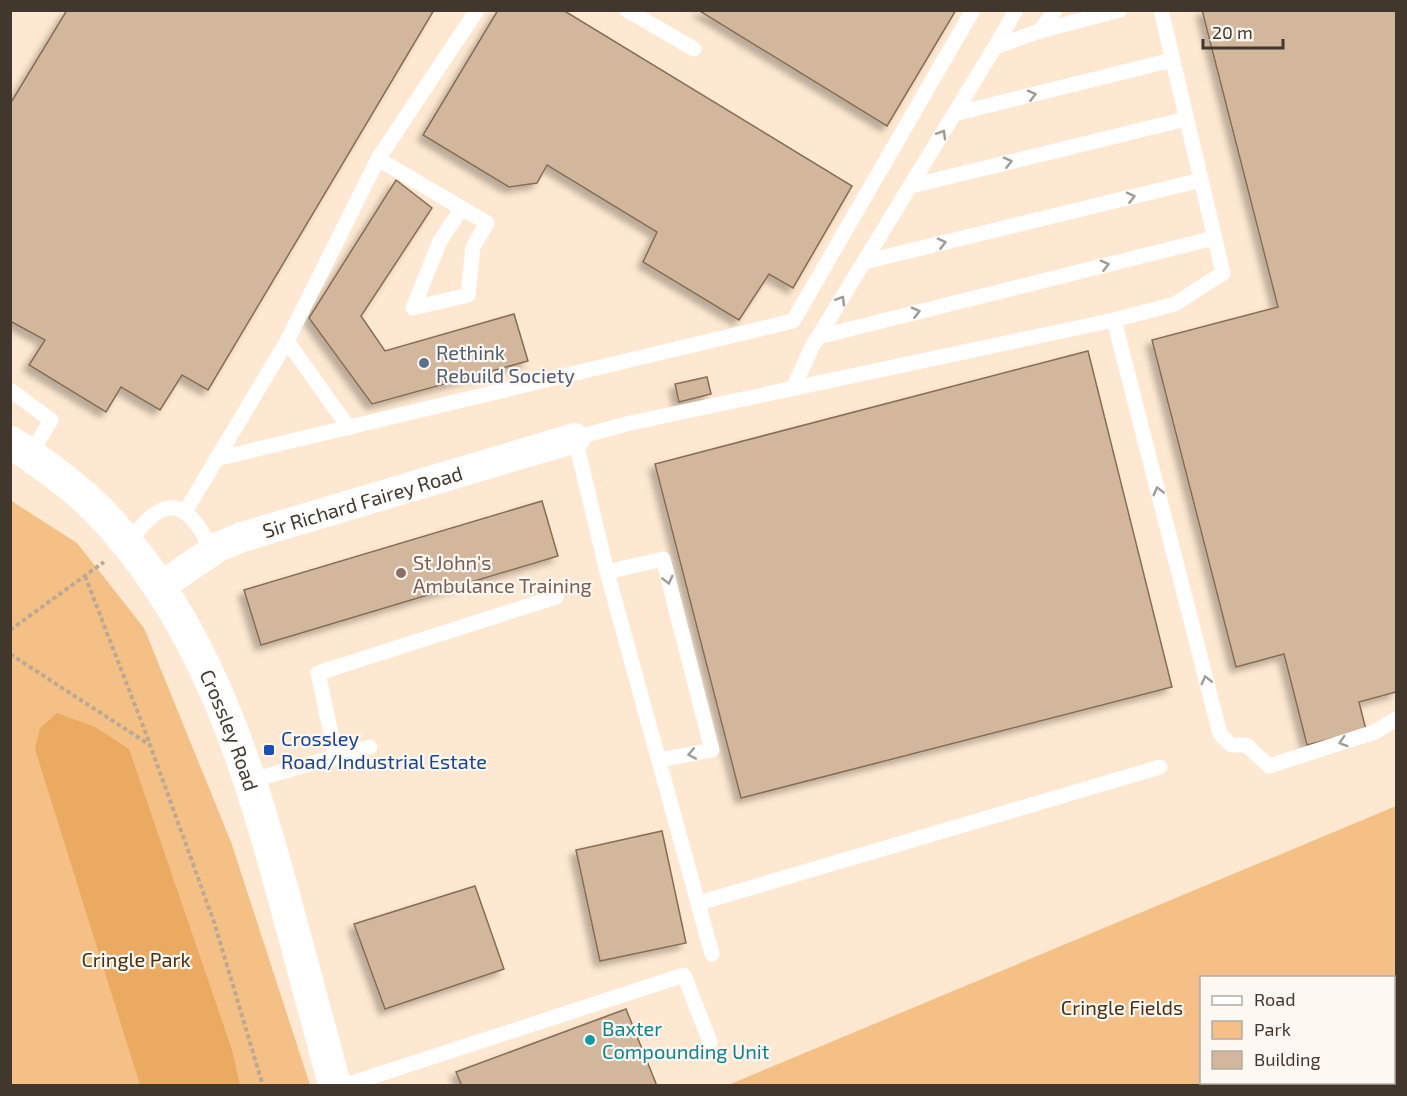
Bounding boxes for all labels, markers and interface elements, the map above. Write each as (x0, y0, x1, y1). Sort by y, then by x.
scale bar (1203, 12, 1282, 50)
text: 20 m (1212, 21, 1253, 43)
one-way arrow (1026, 89, 1036, 102)
one-way arrow (935, 130, 947, 140)
one-way arrow (1003, 157, 1013, 170)
one-way arrow (1126, 192, 1136, 205)
one-way arrow (936, 237, 946, 250)
one-way arrow (1099, 260, 1110, 272)
one-way arrow (833, 296, 845, 306)
one-way arrow (911, 307, 921, 320)
place label: Rethink Rebuild Society (436, 340, 575, 387)
marker: Rethink Rebuild Society (417, 356, 431, 370)
street label: Sir Richard Fairey Road (260, 460, 465, 542)
one-way arrow (1152, 486, 1165, 496)
place label: St John's Ambulance Training (413, 550, 592, 597)
marker: St John's Ambulance Training (394, 566, 408, 580)
one-way arrow (661, 575, 674, 585)
street label: Crossley Road (195, 665, 264, 794)
one-way arrow (1201, 675, 1214, 685)
place label: Crossley Road/Industrial Estate (281, 726, 487, 773)
one-way arrow (1338, 735, 1349, 748)
marker: Crossley Road/Industrial Estate (262, 743, 276, 757)
one-way arrow (688, 747, 698, 760)
park label: Cringle Park (81, 947, 191, 971)
legend (1200, 976, 1395, 1084)
text: Road (1254, 988, 1295, 1010)
park label: Cringle Fields (1061, 995, 1183, 1019)
place label: Baxter Compounding Unit (602, 1016, 770, 1063)
text: Park (1254, 1018, 1291, 1040)
marker: Baxter Compounding Unit (583, 1033, 597, 1047)
text: Building (1254, 1048, 1321, 1070)

